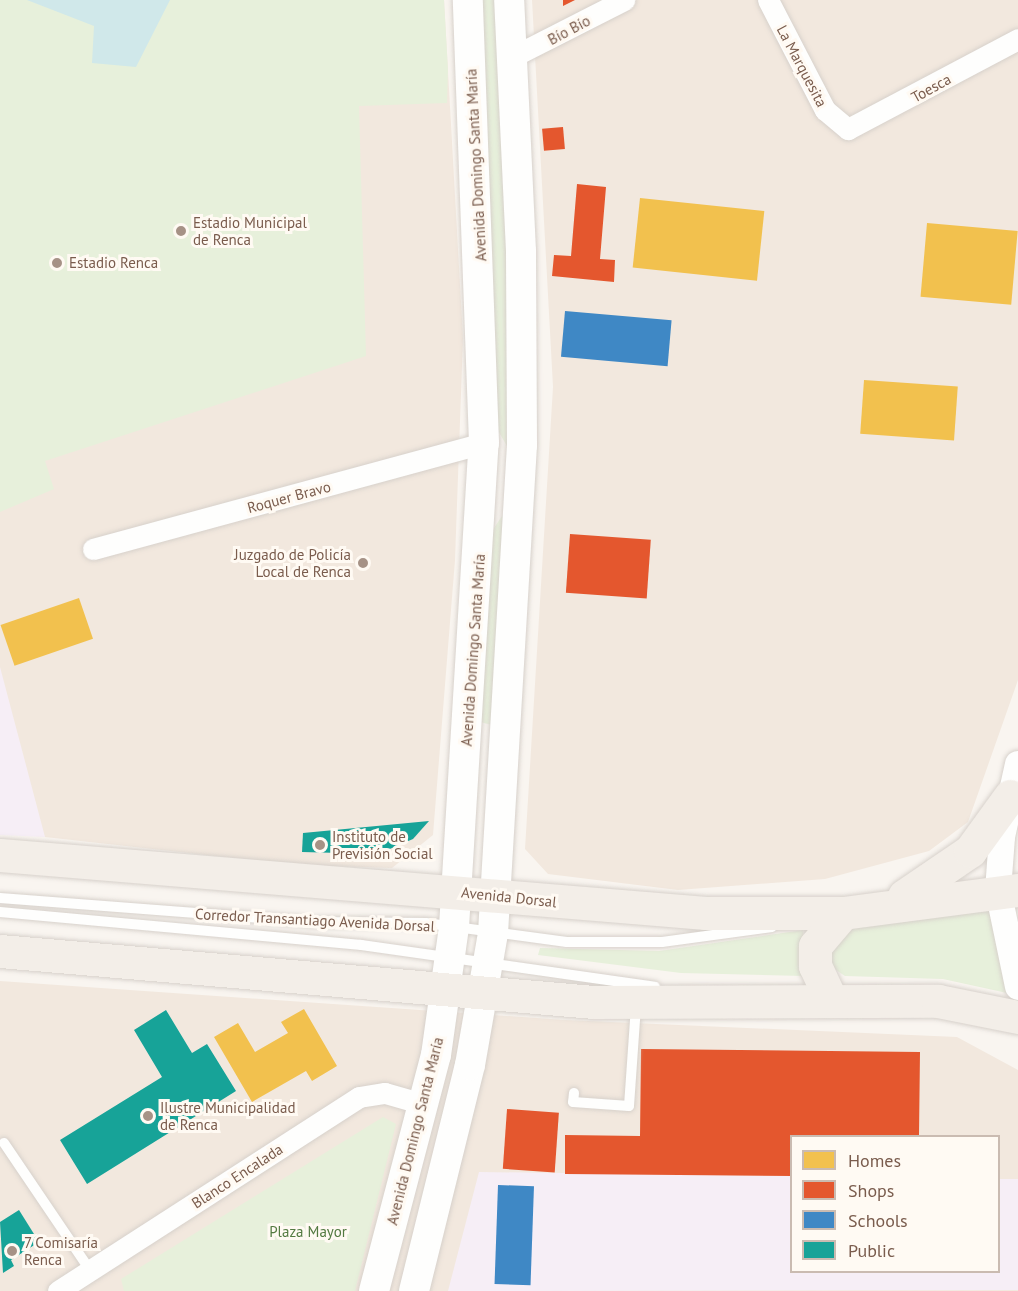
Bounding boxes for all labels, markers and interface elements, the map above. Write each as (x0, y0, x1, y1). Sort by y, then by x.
street label: Bío Bío (545, 11, 593, 49)
street label: La Marquesita (773, 22, 831, 110)
street label: Avenida Domingo Santa María (462, 68, 490, 262)
street label: Toesca (908, 70, 954, 106)
place label: Estadio Municipal de Renca (193, 213, 307, 248)
marker: Estadio Municipal de Renca (174, 224, 188, 238)
place label: Estadio Renca (69, 254, 158, 272)
marker: Estadio Renca (50, 256, 64, 270)
street label: Roquer Bravo (245, 477, 333, 517)
place label: Juzgado de Policía Local de Renca (234, 545, 351, 580)
street label: Avenida Domingo Santa María (457, 553, 489, 747)
marker: Juzgado de Policía Local de Renca (356, 556, 370, 570)
place label: Instituto de Previsión Social (332, 827, 433, 862)
marker: Instituto de Previsión Social (313, 838, 327, 852)
street label: Avenida Dorsal (460, 883, 558, 911)
street label: Corredor Transantiago Avenida Dorsal (194, 905, 436, 935)
street label: Avenida Domingo Santa María (383, 1035, 447, 1227)
place label: Ilustre Municipalidad de Renca (160, 1098, 295, 1133)
marker: Ilustre Municipalidad de Renca (141, 1109, 155, 1123)
legend (790, 1135, 1000, 1273)
street label: Blanco Encalada (188, 1140, 286, 1212)
text: Homes (848, 1149, 901, 1172)
text: Shops (848, 1179, 894, 1202)
text: Schools (848, 1209, 908, 1232)
park label: Plaza Mayor (269, 1223, 347, 1241)
place label: 7 Comisaría Renca (24, 1233, 99, 1268)
text: Public (848, 1239, 895, 1262)
marker: 7 Comisaría Renca (5, 1244, 19, 1258)

